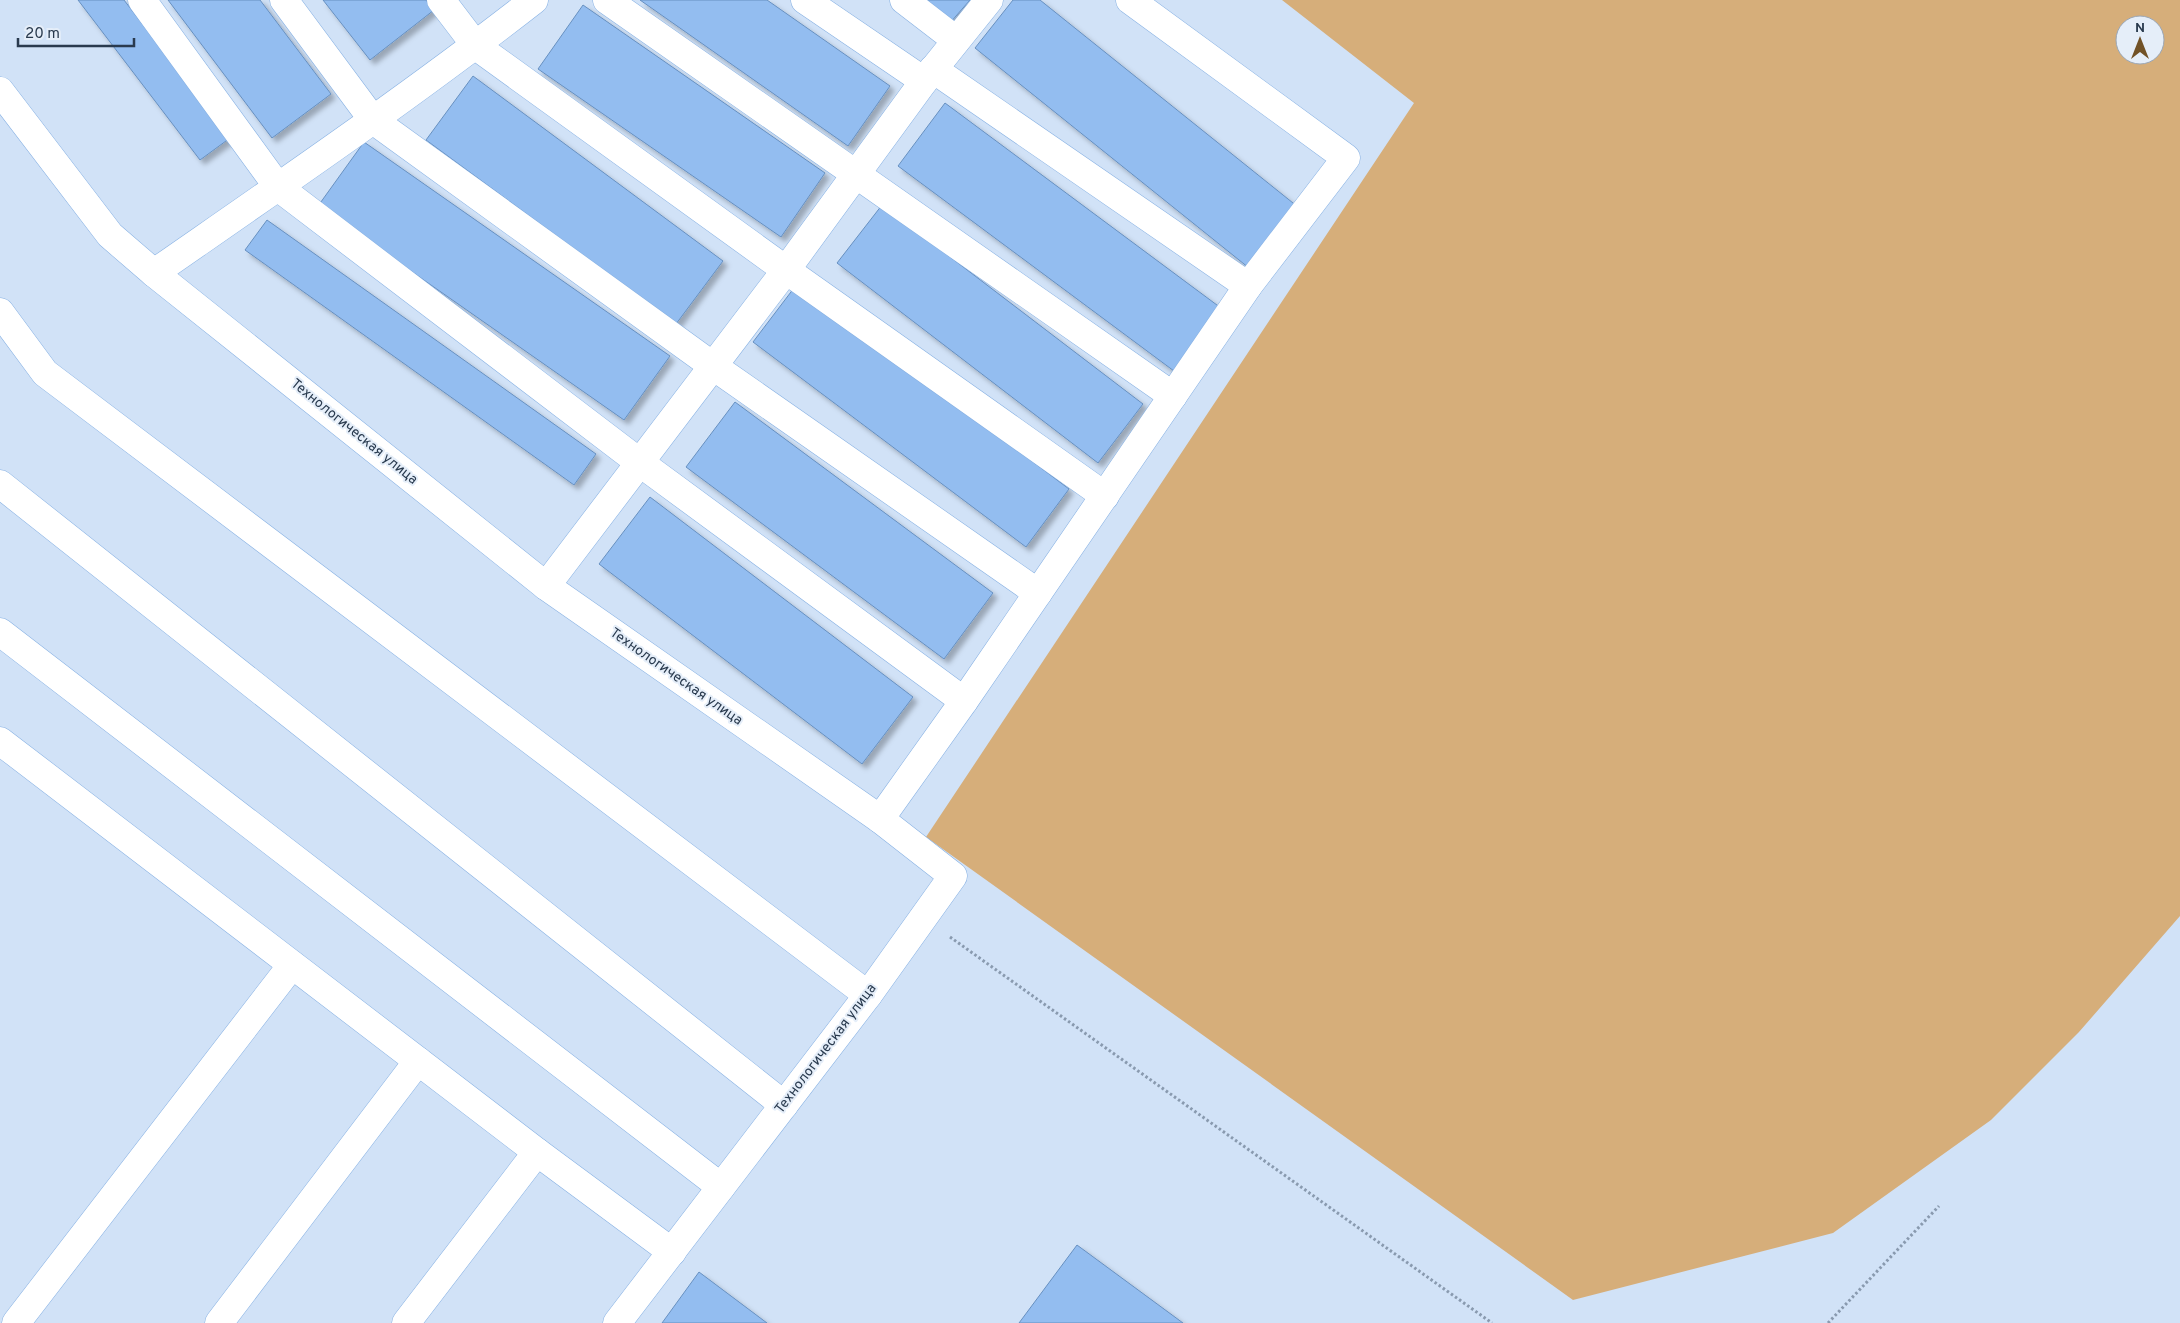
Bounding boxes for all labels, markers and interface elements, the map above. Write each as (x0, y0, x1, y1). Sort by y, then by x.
scale bar (18, 15, 134, 47)
north arrow (2115, 15, 2165, 65)
text: N (2135, 20, 2145, 37)
text: 20 m (25, 25, 60, 44)
street label: Технологическая улица (287, 376, 421, 488)
street label: Технологическая улица (606, 625, 746, 729)
street label: Технологическая улица (772, 981, 880, 1117)

